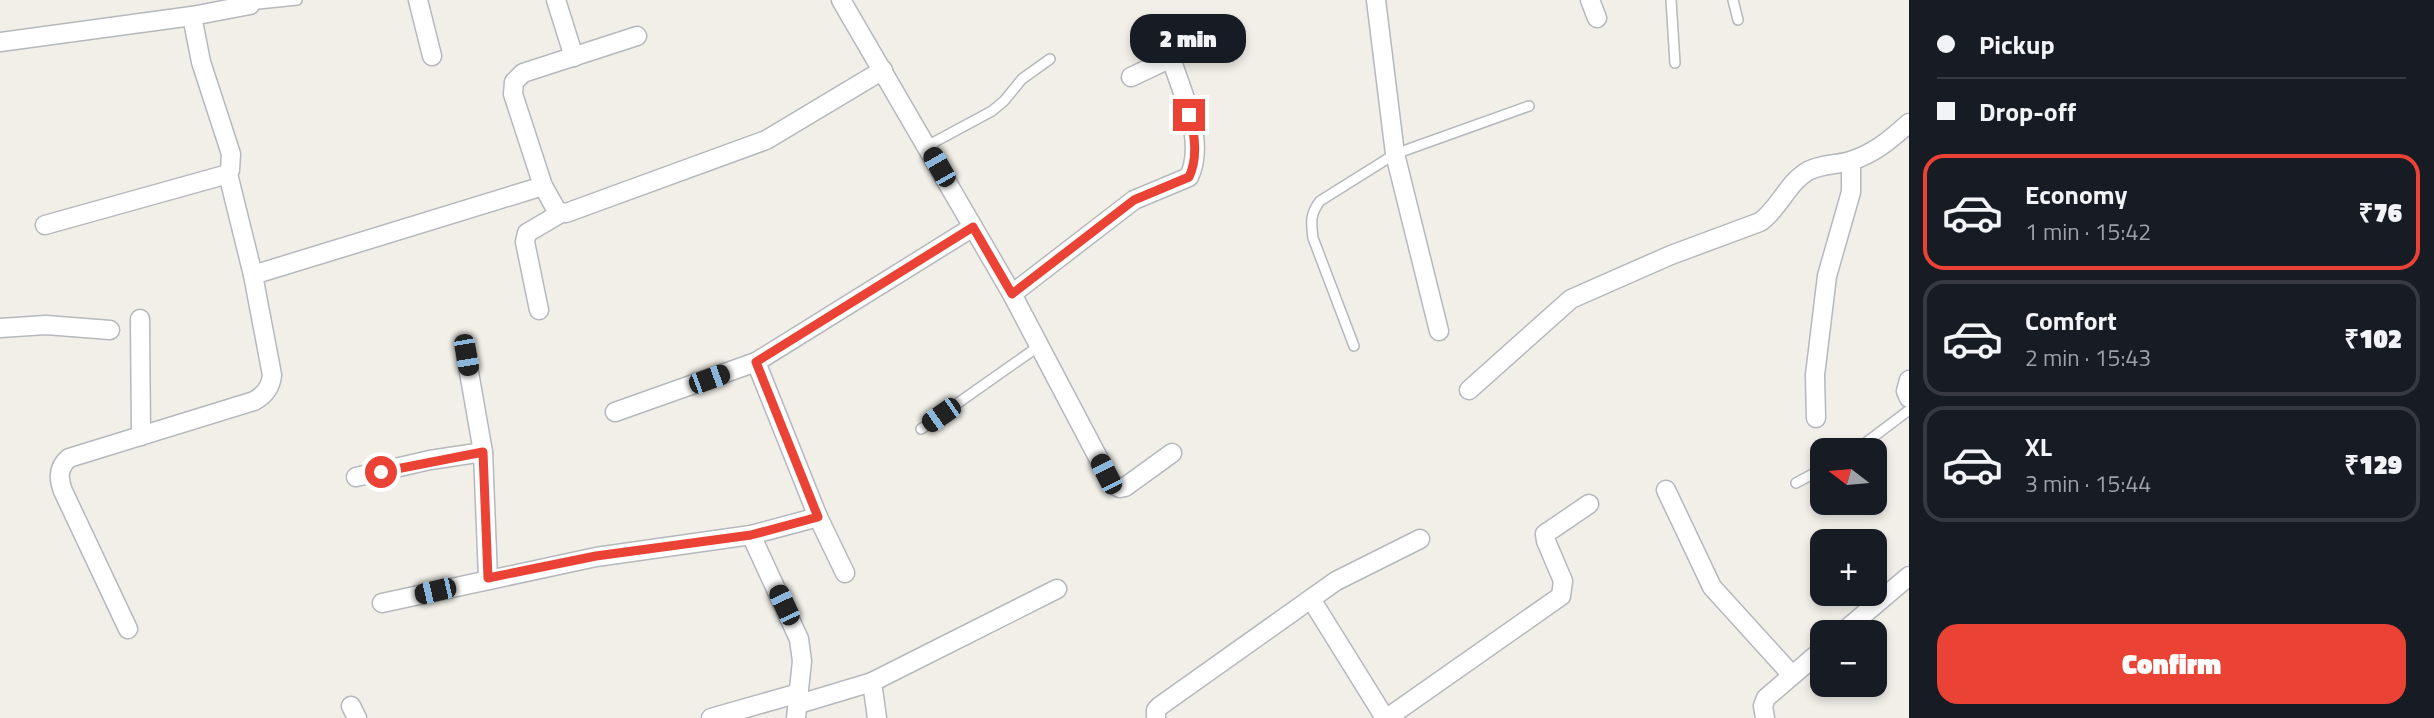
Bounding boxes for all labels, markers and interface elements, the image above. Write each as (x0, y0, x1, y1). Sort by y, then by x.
callout: 2 min (1131, 13, 1247, 62)
text: 2 min (1159, 21, 1217, 56)
text: Pickup (1979, 25, 2055, 64)
text: Drop-off (1979, 92, 2076, 131)
route end (1173, 99, 1205, 131)
car (920, 144, 959, 190)
text: Economy (2025, 175, 2127, 214)
icon: car (1941, 181, 2004, 244)
text: ₹76 (2359, 193, 2402, 232)
text: 1 min · 15:42 (2025, 214, 2151, 249)
text: Comfort (2025, 301, 2117, 340)
icon: car (1941, 307, 2004, 370)
text: ₹102 (2344, 319, 2402, 358)
car (453, 332, 480, 378)
text: 2 min · 15:43 (2025, 340, 2151, 375)
car (686, 362, 733, 396)
car (918, 394, 965, 436)
text: XL (2025, 427, 2052, 466)
icon: car (1941, 433, 2004, 496)
north arrow (1810, 438, 1886, 514)
map controls (1810, 438, 1887, 697)
text: ₹129 (2344, 445, 2402, 484)
car (1088, 451, 1125, 497)
route start (365, 456, 397, 488)
text: 3 min · 15:44 (2025, 466, 2151, 501)
button: + (1810, 529, 1887, 606)
car (413, 576, 458, 606)
car (766, 582, 803, 628)
button: − (1810, 620, 1887, 697)
button: Confirm (1937, 624, 2406, 704)

